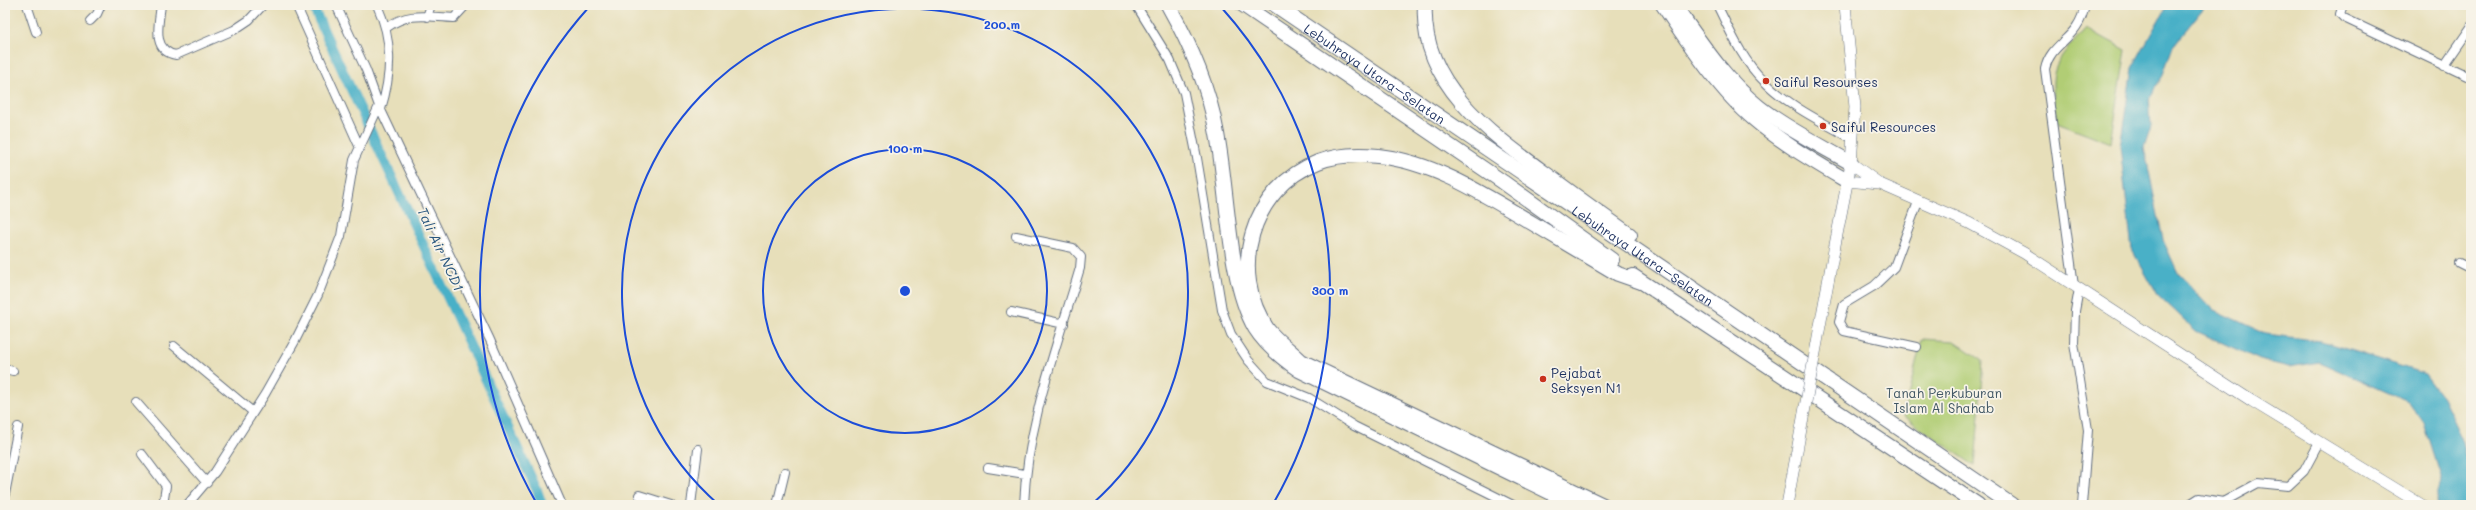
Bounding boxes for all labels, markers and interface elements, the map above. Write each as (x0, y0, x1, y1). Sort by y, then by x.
text: 200 m (984, 16, 1020, 32)
street label: Lebuhraya Utara–Selatan (1301, 19, 1449, 127)
place label: Saiful Resourses (1774, 73, 1878, 90)
marker: Saiful Resourses (1761, 76, 1771, 86)
place label: Saiful Resources (1831, 118, 1936, 135)
marker: Saiful Resources (1818, 121, 1828, 131)
text: 100 m (888, 140, 922, 156)
street label: Lebuhraya Utara–Selatan (1569, 201, 1717, 309)
water label: Tali Air NCD1 (413, 204, 469, 294)
text: 300 m (1312, 282, 1348, 298)
centre of rings (898, 284, 912, 298)
place label: Pejabat Seksyen N1 (1551, 364, 1621, 396)
marker: Pejabat Seksyen N1 (1538, 374, 1548, 384)
park label: Tanah Perkuburan Islam Al Shahab (1886, 384, 2002, 416)

